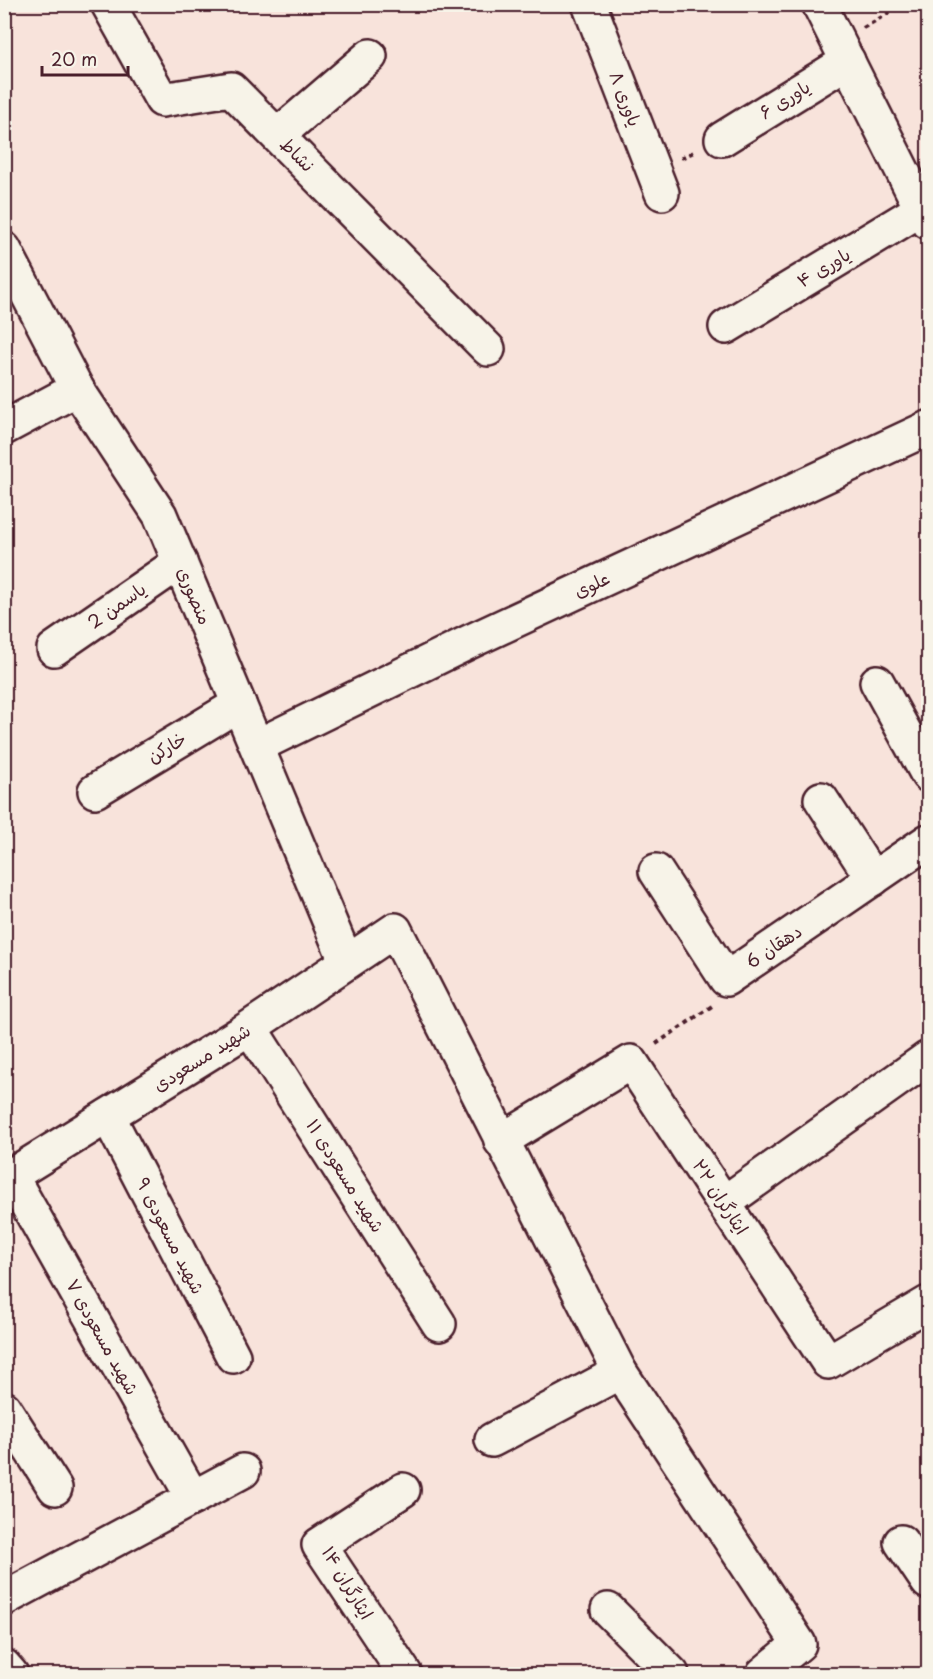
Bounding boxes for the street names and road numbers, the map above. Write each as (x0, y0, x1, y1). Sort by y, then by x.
street label: یاوری ۸ (604, 67, 649, 130)
street label: یاوری ۶ (753, 73, 815, 125)
street label: نشاط (275, 130, 322, 177)
street label: یاوری ۴ (791, 240, 855, 293)
street label: منصوری (171, 562, 220, 629)
street label: علوی (569, 564, 614, 604)
street label: یاسمن 2 (81, 575, 151, 635)
street label: خارکن (141, 724, 191, 769)
street label: دهقان 6 (739, 917, 807, 975)
street label: شهید مسعودی (147, 1016, 255, 1097)
street label: شهید مسعودی ۱۱ (301, 1113, 392, 1237)
street label: ایثارگران ۲۲ (687, 1153, 756, 1239)
street label: شهید مسعودی ۹ (130, 1172, 212, 1298)
street label: شهید مسعودی ۷ (60, 1273, 146, 1399)
street label: ایثارگران ۱۴ (316, 1540, 381, 1624)

